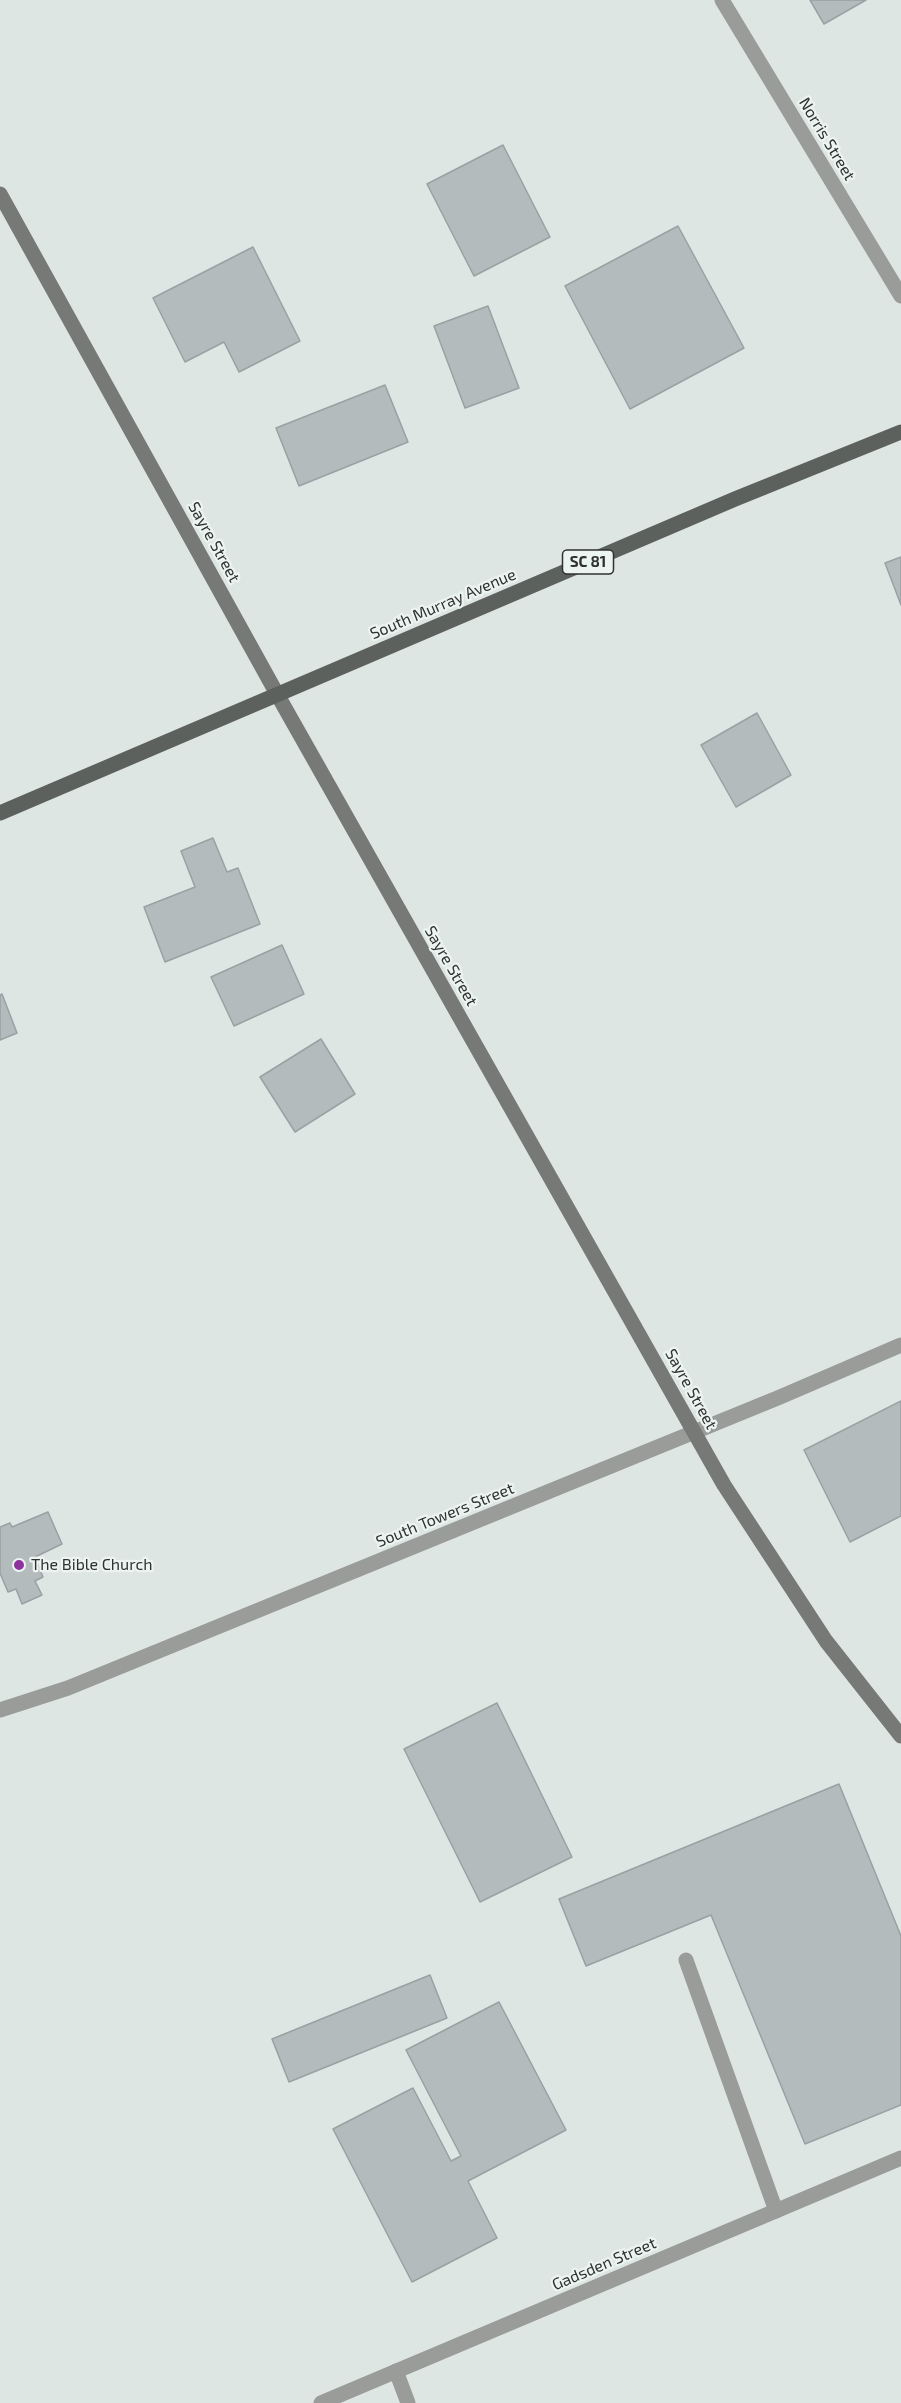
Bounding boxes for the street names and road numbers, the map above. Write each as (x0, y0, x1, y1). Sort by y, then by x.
street label: Norris Street (795, 94, 859, 184)
street label: Sayre Street (184, 498, 244, 586)
road number: SC 81 (562, 550, 614, 574)
street label: South Murray Avenue (367, 565, 519, 643)
street label: Sayre Street (420, 923, 482, 1009)
street label: Sayre Street (661, 1345, 721, 1433)
street label: South Towers Street (373, 1479, 517, 1551)
street label: Gadsden Street (549, 2233, 659, 2295)

